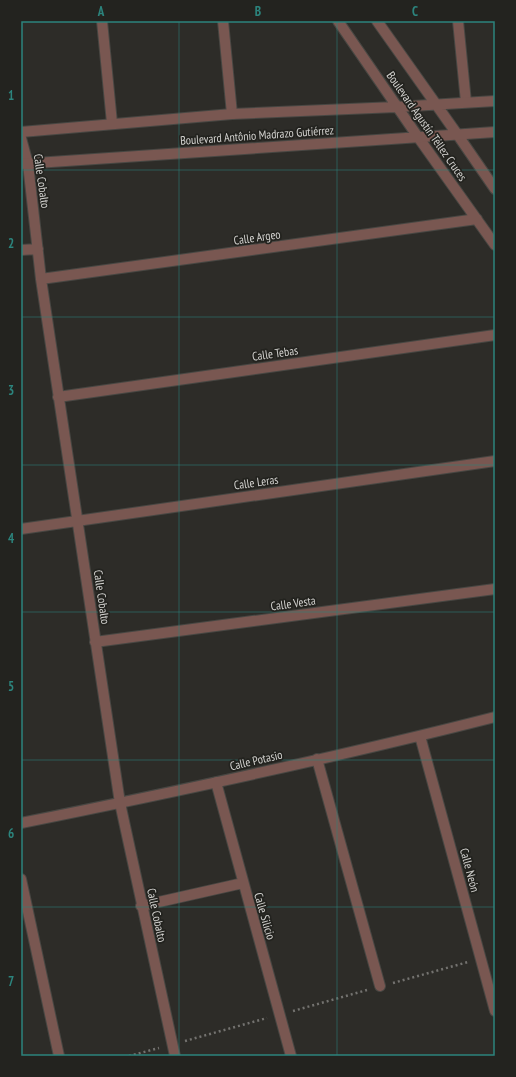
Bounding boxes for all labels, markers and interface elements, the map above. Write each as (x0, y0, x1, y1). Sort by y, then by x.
text: A (97, 3, 105, 20)
text: B (255, 3, 261, 20)
text: C (412, 3, 418, 20)
street label: Boulevard Agustín Téllez Cruces (383, 68, 471, 184)
text: 1 (8, 87, 14, 104)
street label: Boulevard Antônio Madrazo Gutiérrez (180, 122, 334, 148)
street label: Calle Cobalto (31, 153, 53, 209)
street label: Calle Argeo (233, 226, 281, 248)
text: 2 (8, 235, 14, 252)
street label: Calle Tebas (251, 342, 299, 364)
text: 3 (8, 382, 14, 399)
street label: Calle Leras (233, 471, 279, 493)
text: 4 (8, 530, 15, 547)
street label: Calle Cobalto (91, 569, 113, 625)
street label: Calle Vesta (270, 592, 317, 614)
text: 5 (8, 678, 14, 695)
street label: Calle Potasio (228, 747, 284, 773)
text: 6 (8, 825, 14, 842)
street label: Calle Neón (457, 846, 483, 894)
street label: Calle Cobalto (144, 887, 170, 943)
street label: Calle Silicio (251, 891, 279, 941)
text: 7 (8, 973, 14, 990)

